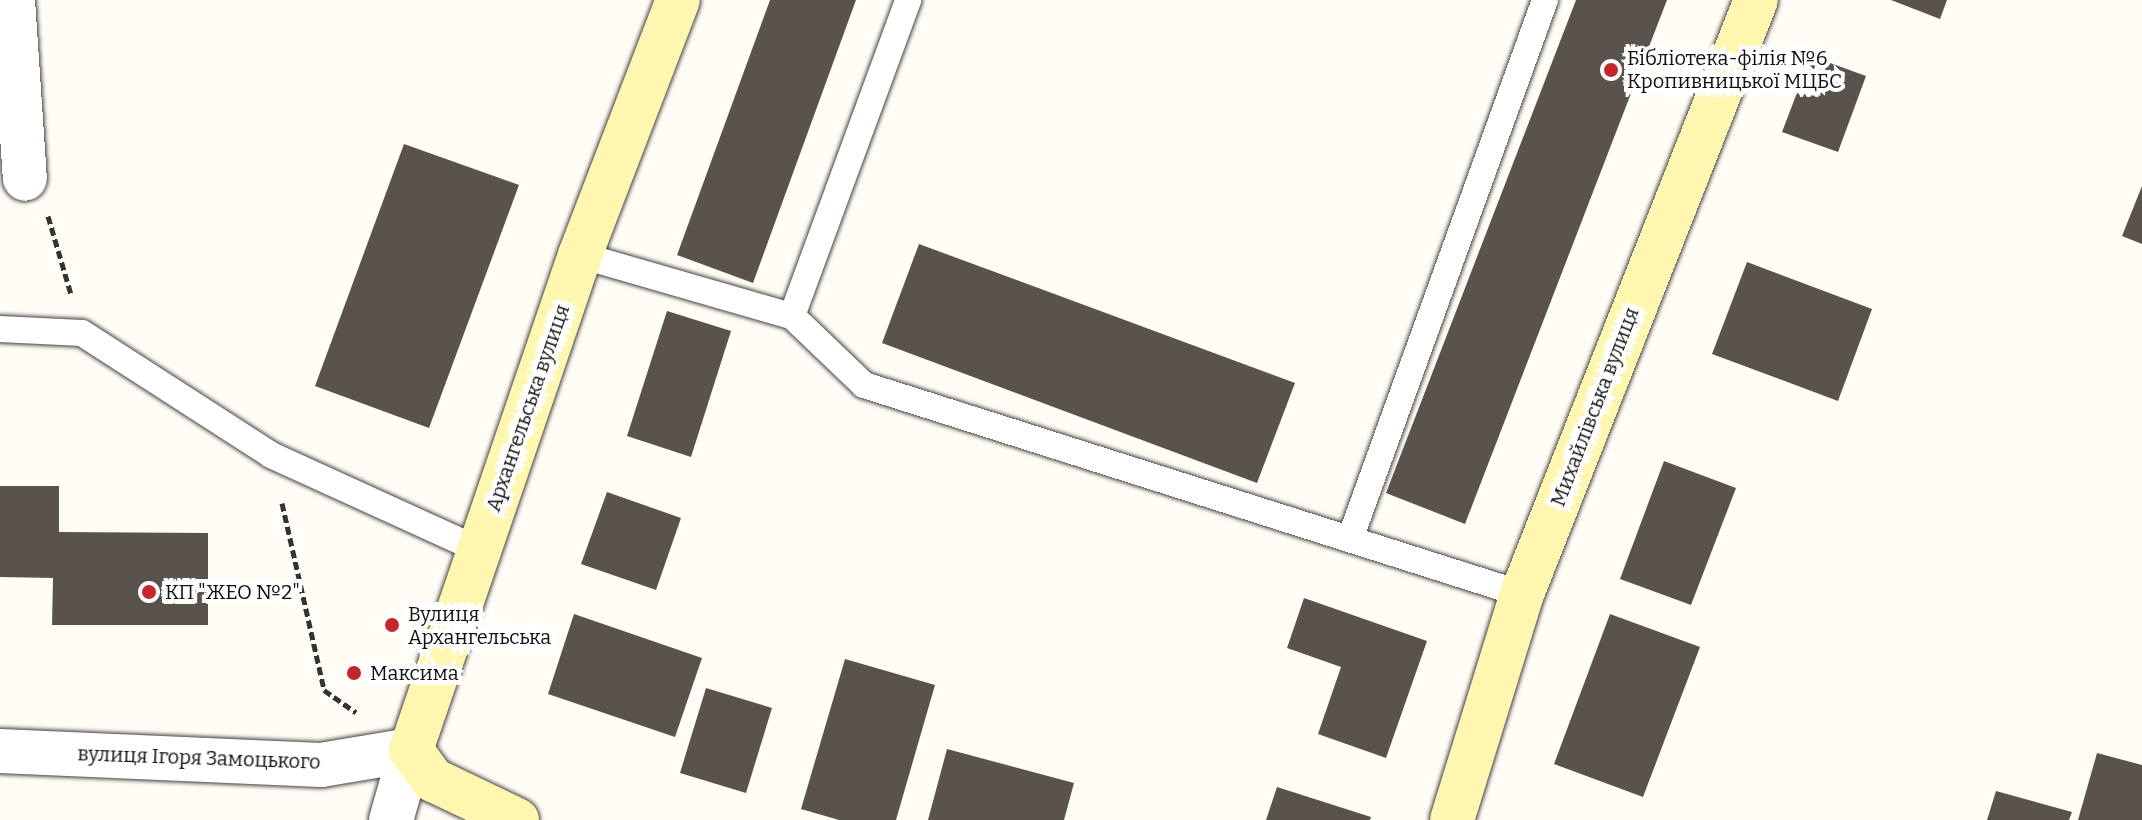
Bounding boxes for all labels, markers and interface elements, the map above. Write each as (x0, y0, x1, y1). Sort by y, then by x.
place label: Бібліотека-філія №6 Кропивницької МЦБС (1627, 46, 1842, 93)
marker: Бібліотека-філія №6 Кропивницької МЦБС (1602, 61, 1620, 79)
street label: Архангельська вулиця (481, 301, 575, 515)
street label: Михайлівська вулиця (1546, 304, 1644, 510)
place label: КП "ЖЕО №2" (165, 580, 300, 604)
marker: КП "ЖЕО №2" (140, 583, 158, 601)
place label: Вулиця Архангельська (408, 602, 551, 649)
marker: Вулиця Архангельська (383, 616, 401, 634)
place label: Максима (370, 661, 459, 685)
marker: Максима (345, 664, 363, 682)
street label: вулиця Ігоря Замоцького (77, 742, 321, 774)

